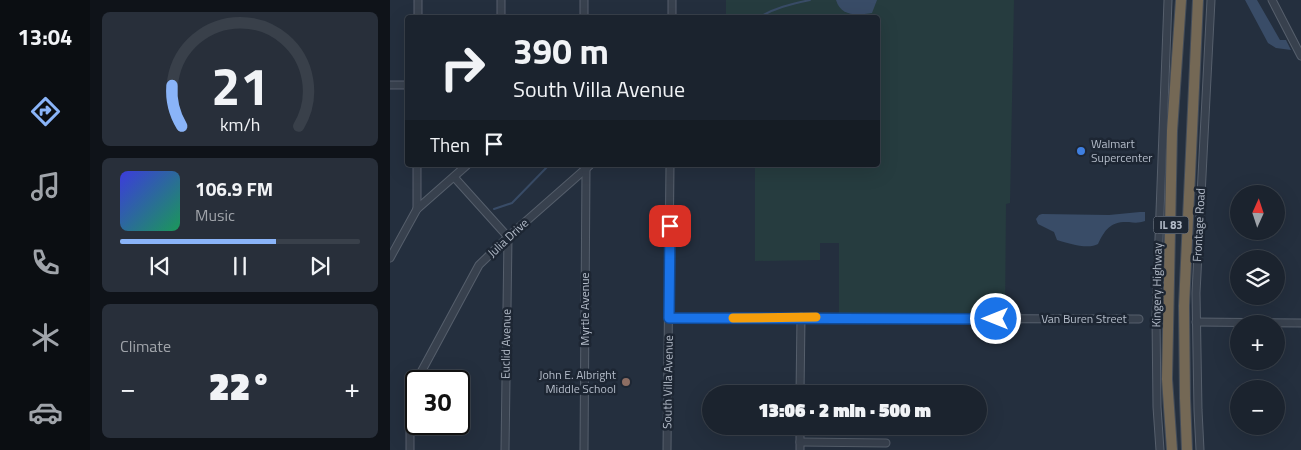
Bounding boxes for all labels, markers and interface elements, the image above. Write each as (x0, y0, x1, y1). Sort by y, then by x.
text: 13:04 (18, 20, 72, 54)
text: 390 m (513, 24, 609, 78)
icon: right (430, 35, 495, 100)
text: 21 (211, 46, 269, 125)
text: South Villa Avenue (513, 72, 685, 106)
icon: directions (28, 94, 63, 129)
text: km/h (220, 111, 260, 138)
text: Then (430, 130, 470, 159)
icon: arrive (480, 130, 508, 158)
place label: Walmart Supercenter (1091, 134, 1152, 167)
marker: Walmart Supercenter (1075, 145, 1087, 157)
icon: music (28, 169, 63, 204)
text: 106.9 FM (195, 174, 273, 203)
north arrow (1230, 185, 1285, 240)
map controls (1230, 185, 1285, 435)
street label: Frontage Road (1187, 188, 1210, 262)
text: Music (195, 203, 235, 227)
pin (649, 205, 691, 247)
icon: arrive (656, 212, 684, 240)
street label: Julia Drive (483, 214, 532, 262)
road number: IL 83 (1154, 216, 1188, 234)
street label: Kingery Highway (1146, 242, 1167, 328)
icon: phone (28, 245, 63, 280)
button: layers (1230, 250, 1285, 305)
icon: previous (146, 252, 174, 280)
icon: pause (226, 252, 254, 280)
icon: next (306, 252, 334, 280)
street label: Myrtle Avenue (575, 272, 594, 346)
position arrow (969, 292, 1021, 344)
street label: Euclid Avenue (495, 309, 516, 379)
street label: Van Buren Street (1041, 309, 1128, 328)
button: + (1230, 315, 1285, 370)
icon: climate (28, 320, 63, 355)
text: Climate (120, 334, 171, 358)
street label: South Villa Avenue (657, 335, 678, 429)
text: 22° (209, 357, 271, 415)
place label: John E. Albright Middle School (539, 365, 617, 398)
text: − (120, 366, 136, 409)
text: + (344, 366, 360, 409)
speed limit sign: 30 (405, 370, 470, 435)
marker: John E. Albright Middle School (620, 376, 632, 388)
button: − (1230, 380, 1285, 435)
icon: car (28, 395, 63, 430)
text: 13:06 · 2 min · 500 m (758, 395, 931, 424)

